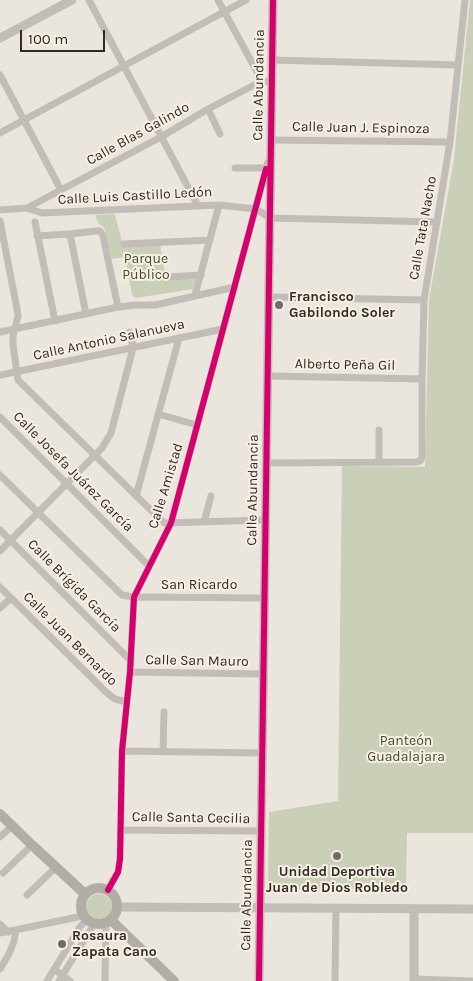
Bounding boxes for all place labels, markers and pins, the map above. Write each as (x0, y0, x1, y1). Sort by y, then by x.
place label: Francisco Gabilondo Soler (289, 289, 395, 322)
marker: Francisco Gabilondo Soler (273, 299, 285, 311)
marker: Unidad Deportiva Juan de Dios Robledo (331, 850, 343, 862)
place label: Unidad Deportiva Juan de Dios Robledo (266, 864, 408, 896)
place label: Rosaura Zapata Cano (72, 928, 157, 960)
marker: Rosaura Zapata Cano (56, 938, 68, 950)

